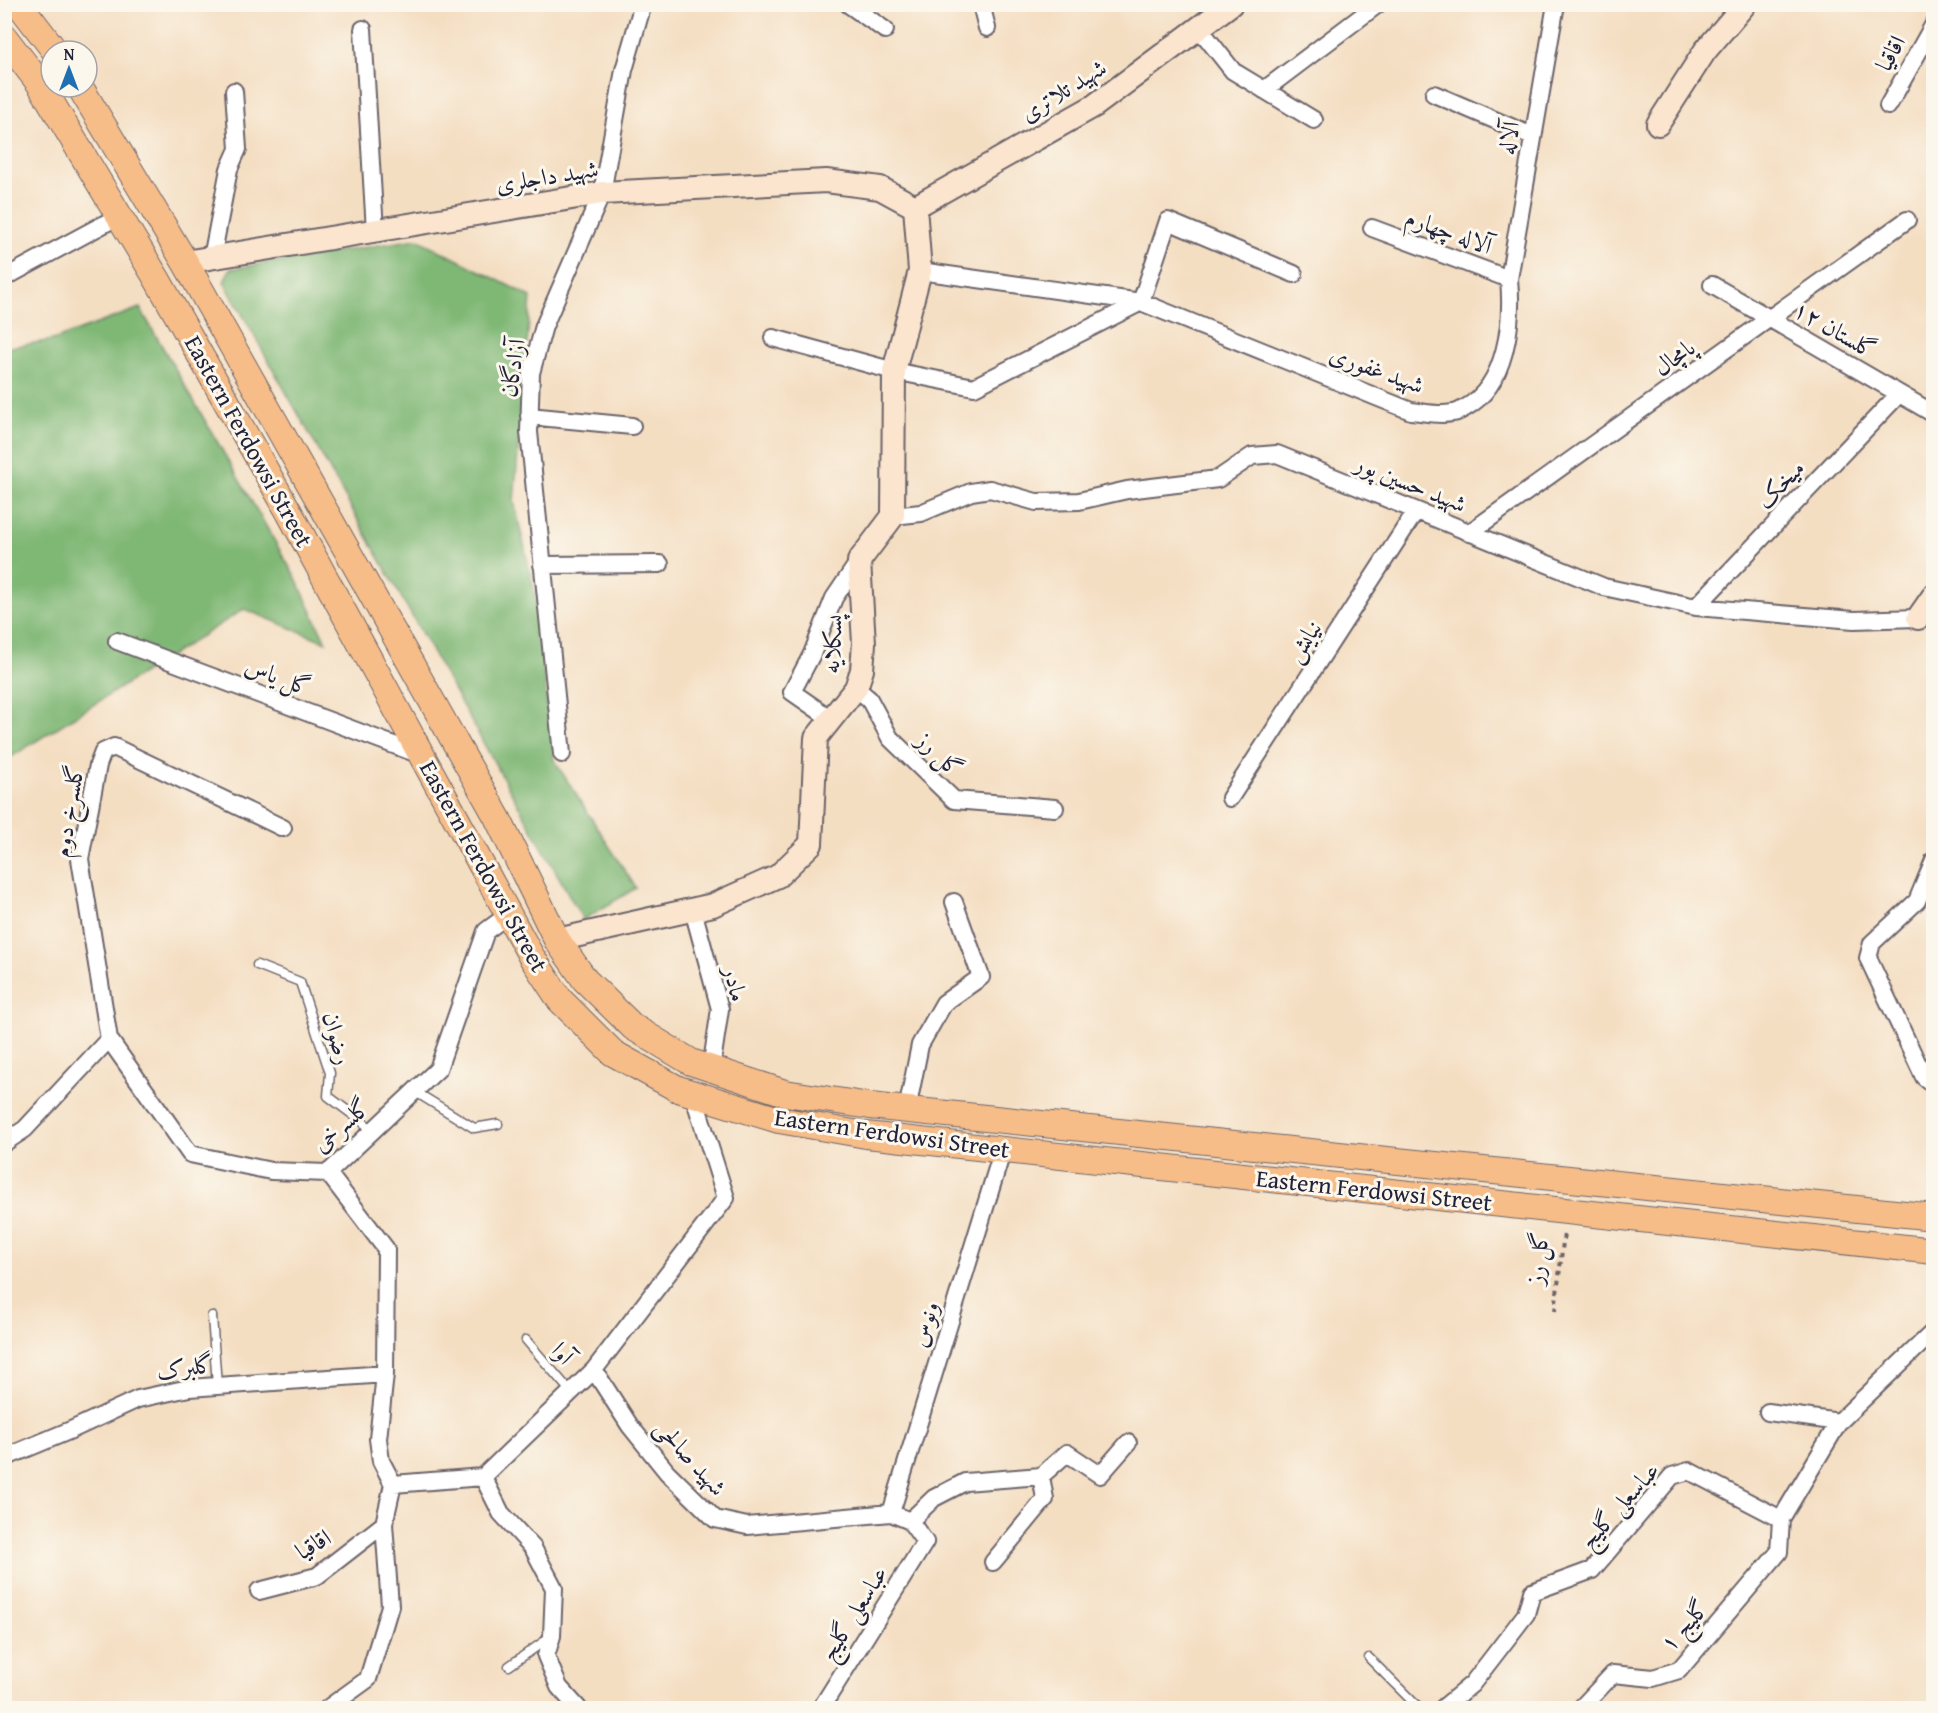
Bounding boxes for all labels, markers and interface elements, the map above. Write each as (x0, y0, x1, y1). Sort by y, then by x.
street label: اقاقیا (1866, 29, 1914, 77)
north arrow (39, 39, 99, 99)
text: N (64, 42, 75, 66)
street label: شهید تلاتری (1013, 50, 1113, 130)
street label: آلاله (1488, 116, 1529, 158)
street label: شهید داجلری (493, 151, 601, 201)
street label: آلاله چهارم (1399, 199, 1500, 268)
street label: گلستان ۱۲ (1787, 291, 1883, 367)
street label: Eastern Ferdowsi Street (176, 329, 322, 554)
street label: پامچال (1646, 329, 1703, 384)
street label: آزادگان (490, 334, 534, 400)
street label: شهید غفوری (1325, 336, 1429, 402)
street label: شهید حسین پور (1348, 444, 1472, 521)
street label: میخک (1748, 451, 1812, 517)
street label: پسکلایه (812, 611, 852, 675)
street label: نیایش (1276, 613, 1330, 669)
street label: گل یاس (240, 648, 316, 704)
street label: گل رز (907, 722, 971, 785)
street label: Eastern Ferdowsi Street (411, 754, 557, 979)
street label: گلسرخ دوم (43, 762, 97, 861)
street label: مادر (715, 961, 757, 1005)
street label: رضوان (314, 1007, 362, 1069)
street label: گلسرخی (304, 1090, 378, 1160)
street label: Eastern Ferdowsi Street (772, 1099, 1012, 1167)
street label: Eastern Ferdowsi Street (1254, 1160, 1494, 1220)
street label: گل رز (1516, 1230, 1558, 1288)
street label: ونوس (901, 1297, 947, 1351)
street label: آوا (543, 1334, 585, 1374)
street label: گلبرک (154, 1346, 216, 1388)
street label: شهید صالحی (647, 1411, 735, 1503)
street label: عباسعلی گلیج (1570, 1454, 1671, 1559)
street label: اقاقیا (288, 1520, 338, 1568)
street label: عباسعلی گلیج (810, 1559, 899, 1669)
street label: گلیج ۱ (1651, 1591, 1720, 1661)

